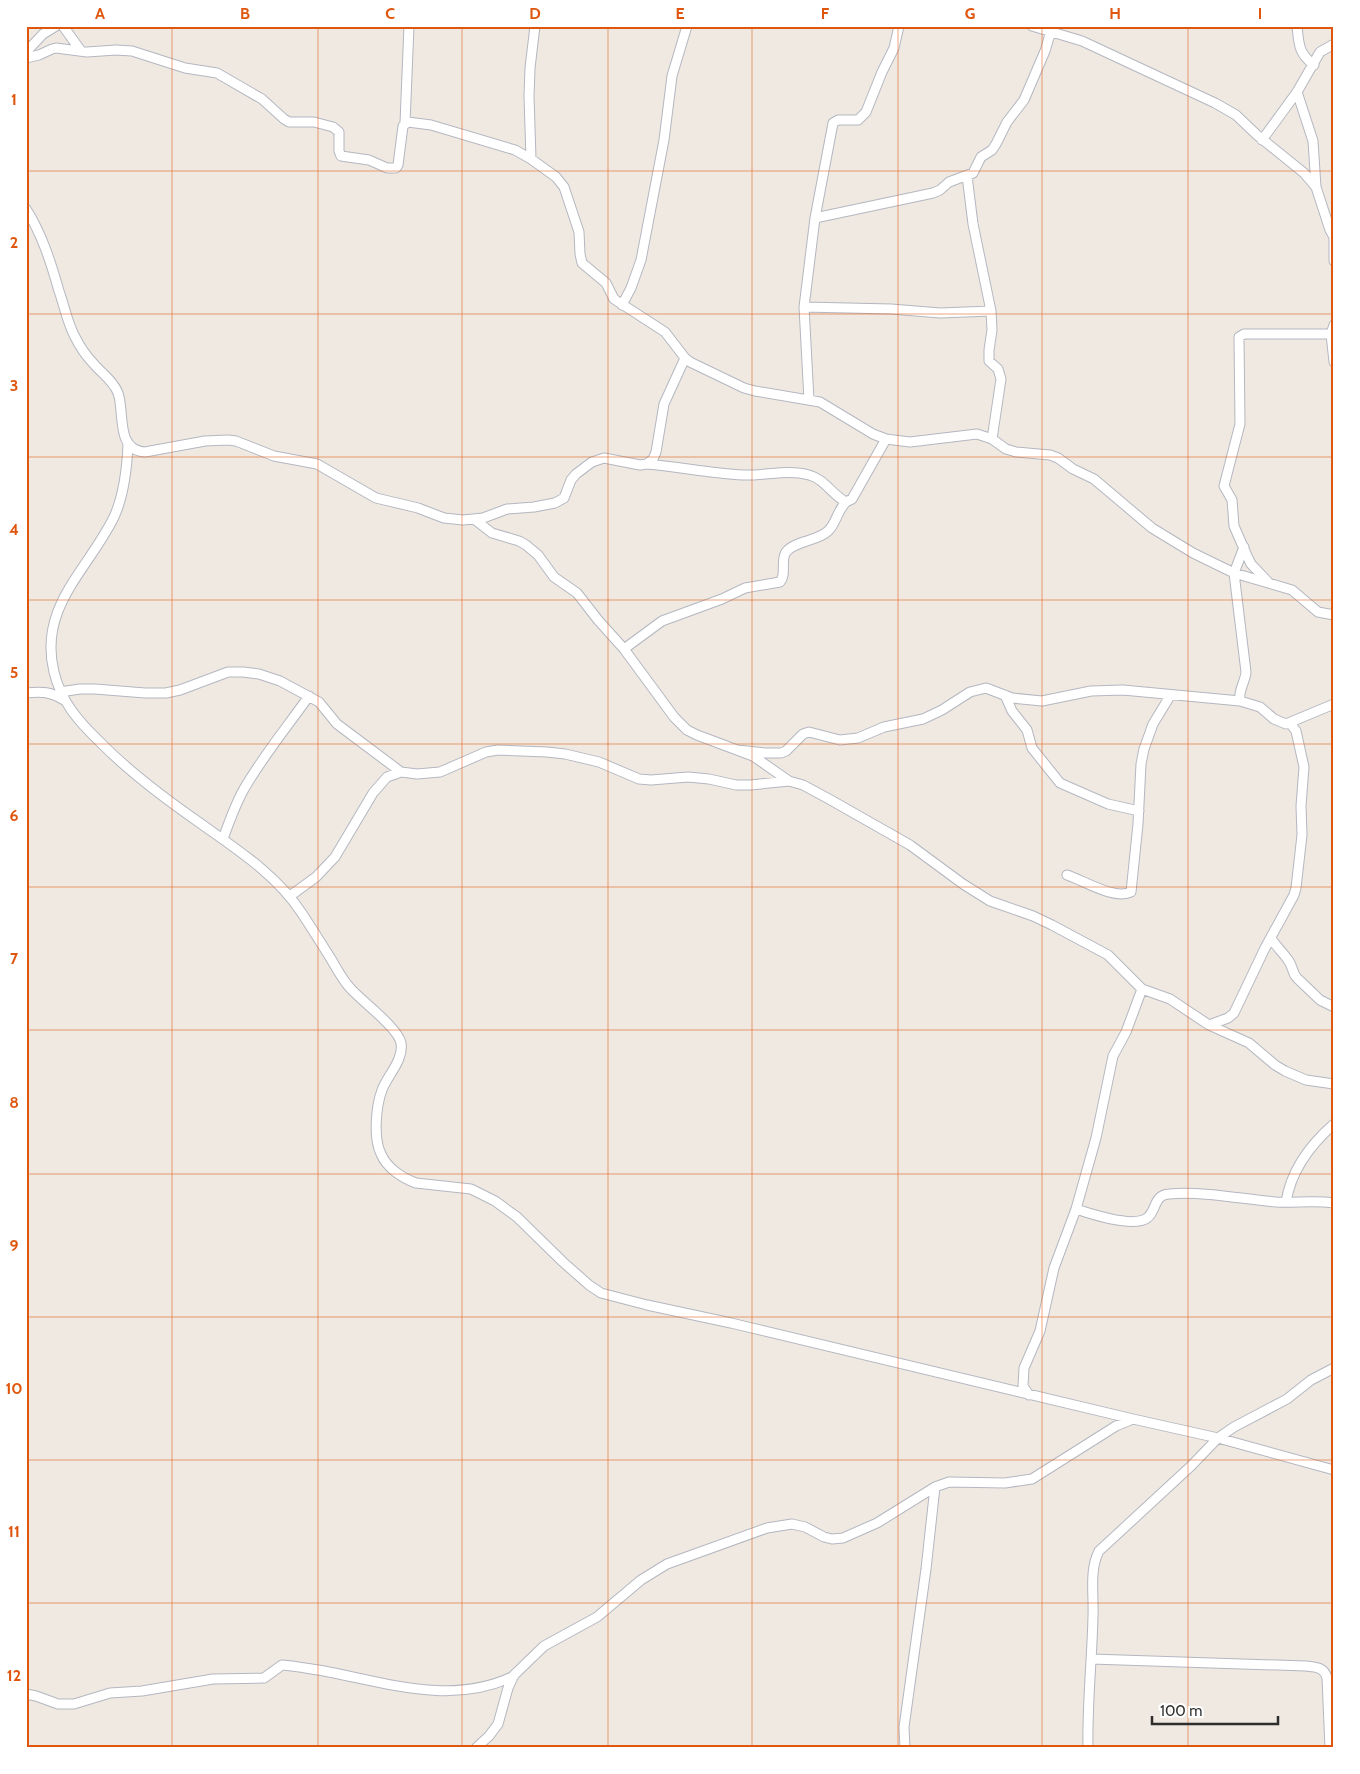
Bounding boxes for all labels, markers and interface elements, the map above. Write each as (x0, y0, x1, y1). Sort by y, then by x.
text: A (95, 4, 105, 23)
text: B (240, 4, 250, 23)
text: C (385, 4, 395, 23)
text: D (529, 4, 541, 23)
text: E (675, 4, 685, 23)
text: F (821, 4, 830, 23)
text: G (965, 4, 975, 23)
text: H (1109, 4, 1121, 23)
text: I (1258, 4, 1262, 23)
text: 1 (11, 90, 17, 109)
text: 2 (10, 233, 18, 252)
text: 3 (10, 376, 18, 395)
text: 4 (9, 520, 19, 539)
text: 5 (10, 663, 18, 682)
text: 6 (10, 806, 19, 825)
text: 7 (10, 949, 19, 968)
text: 8 (9, 1093, 19, 1112)
text: 9 (10, 1236, 19, 1255)
text: 10 (5, 1379, 23, 1398)
text: 11 (8, 1522, 20, 1541)
text: 12 (7, 1666, 21, 1685)
scale bar (1152, 1694, 1279, 1726)
text: 100 m (1160, 1702, 1202, 1720)

